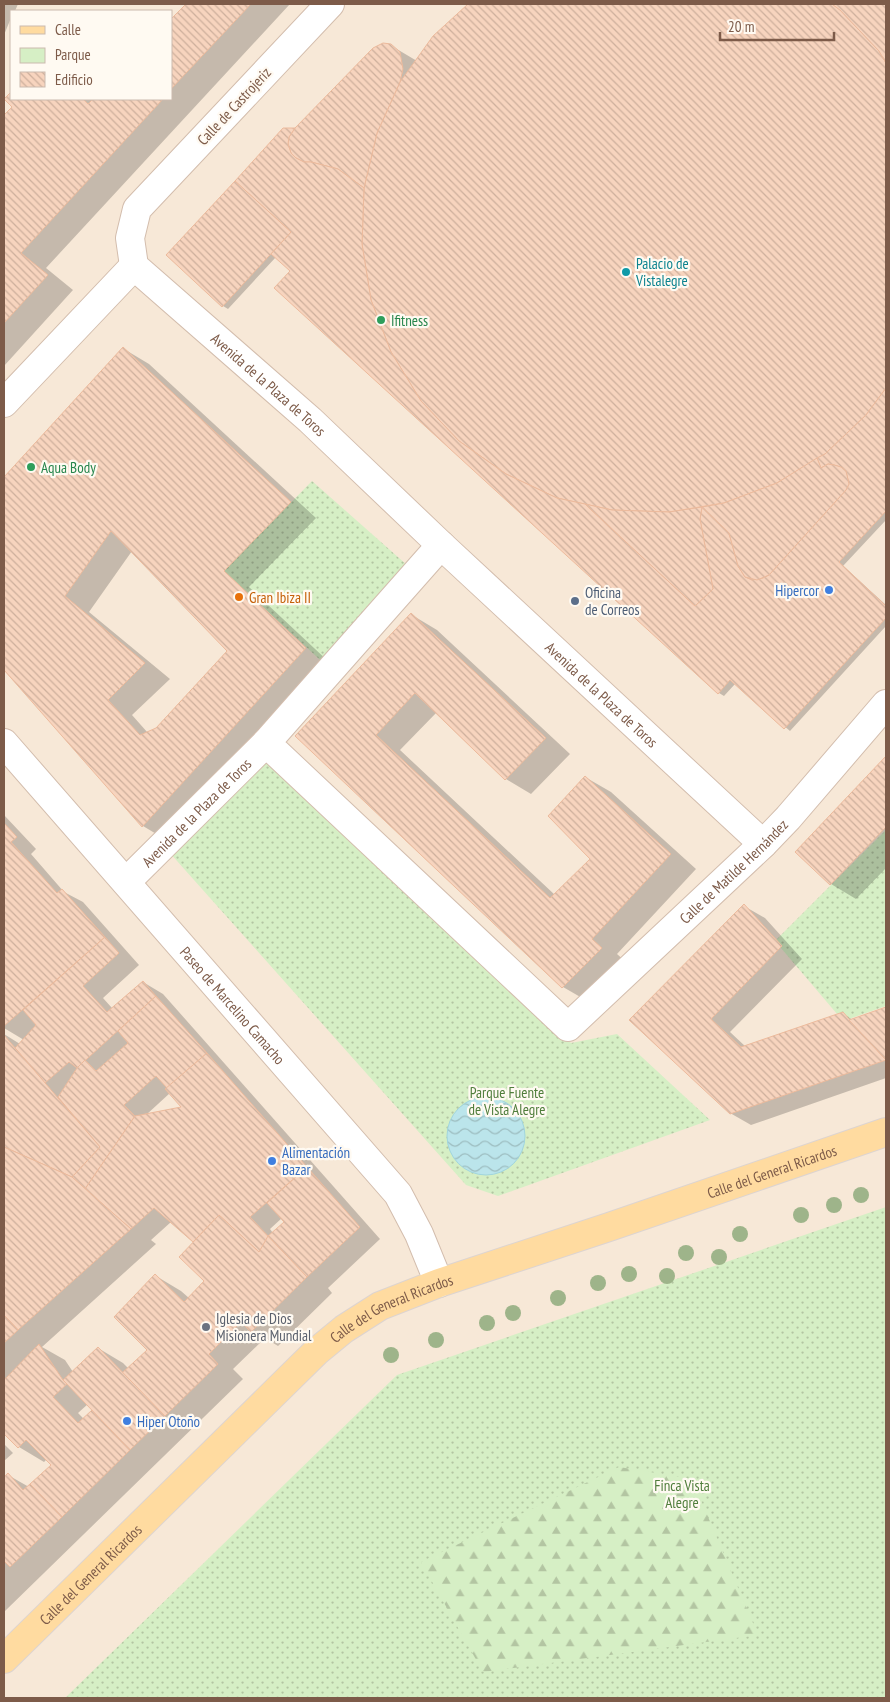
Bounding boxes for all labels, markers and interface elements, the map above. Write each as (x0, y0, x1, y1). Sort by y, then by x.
legend (10, 10, 172, 100)
scale bar (720, 10, 834, 42)
text: 20 m (728, 17, 754, 36)
text: Calle (55, 20, 81, 39)
text: Parque (55, 45, 91, 64)
street label: Calle de Castrojeriz (193, 63, 275, 149)
text: Edificio (55, 70, 93, 89)
place label: Palacio de Vistalegre (635, 254, 689, 290)
marker: Palacio de Vistalegre (620, 266, 632, 278)
place label: Ifitness (391, 311, 428, 330)
marker: Ifitness (375, 314, 387, 326)
street label: Avenida de la Plaza de Toros (208, 329, 330, 440)
place label: Aqua Body (41, 458, 96, 477)
marker: Aqua Body (25, 461, 37, 473)
place label: Hipercor (775, 581, 820, 600)
place label: Oficina de Correos (585, 583, 640, 619)
marker: Hipercor (823, 584, 835, 596)
place label: Gran Ibiza II (249, 588, 311, 607)
marker: Gran Ibiza II (233, 591, 245, 603)
marker: Oficina de Correos (569, 595, 581, 607)
street label: Avenida de la Plaza de Toros (542, 637, 662, 751)
street label: Avenida de la Plaza de Toros (138, 754, 255, 871)
street label: Calle de Matilde Hernández (675, 815, 791, 927)
street label: Paseo de Marcelino Camacho (176, 942, 289, 1068)
park label: Parque Fuente de Vista Alegre (468, 1083, 546, 1119)
street label: Calle del General Ricardos (704, 1140, 839, 1202)
place label: Alimentación Bazar (282, 1143, 350, 1179)
marker: Alimentación Bazar (266, 1155, 278, 1167)
street label: Calle del General Ricardos (326, 1270, 455, 1346)
place label: Iglesia de Dios Misionera Mundial (216, 1309, 312, 1345)
marker: Iglesia de Dios Misionera Mundial (200, 1321, 212, 1333)
place label: Hiper Otoño (137, 1412, 200, 1431)
marker: Hiper Otoño (121, 1415, 133, 1427)
park label: Finca Vista Alegre (654, 1476, 710, 1512)
street label: Calle del General Ricardos (35, 1520, 145, 1629)

